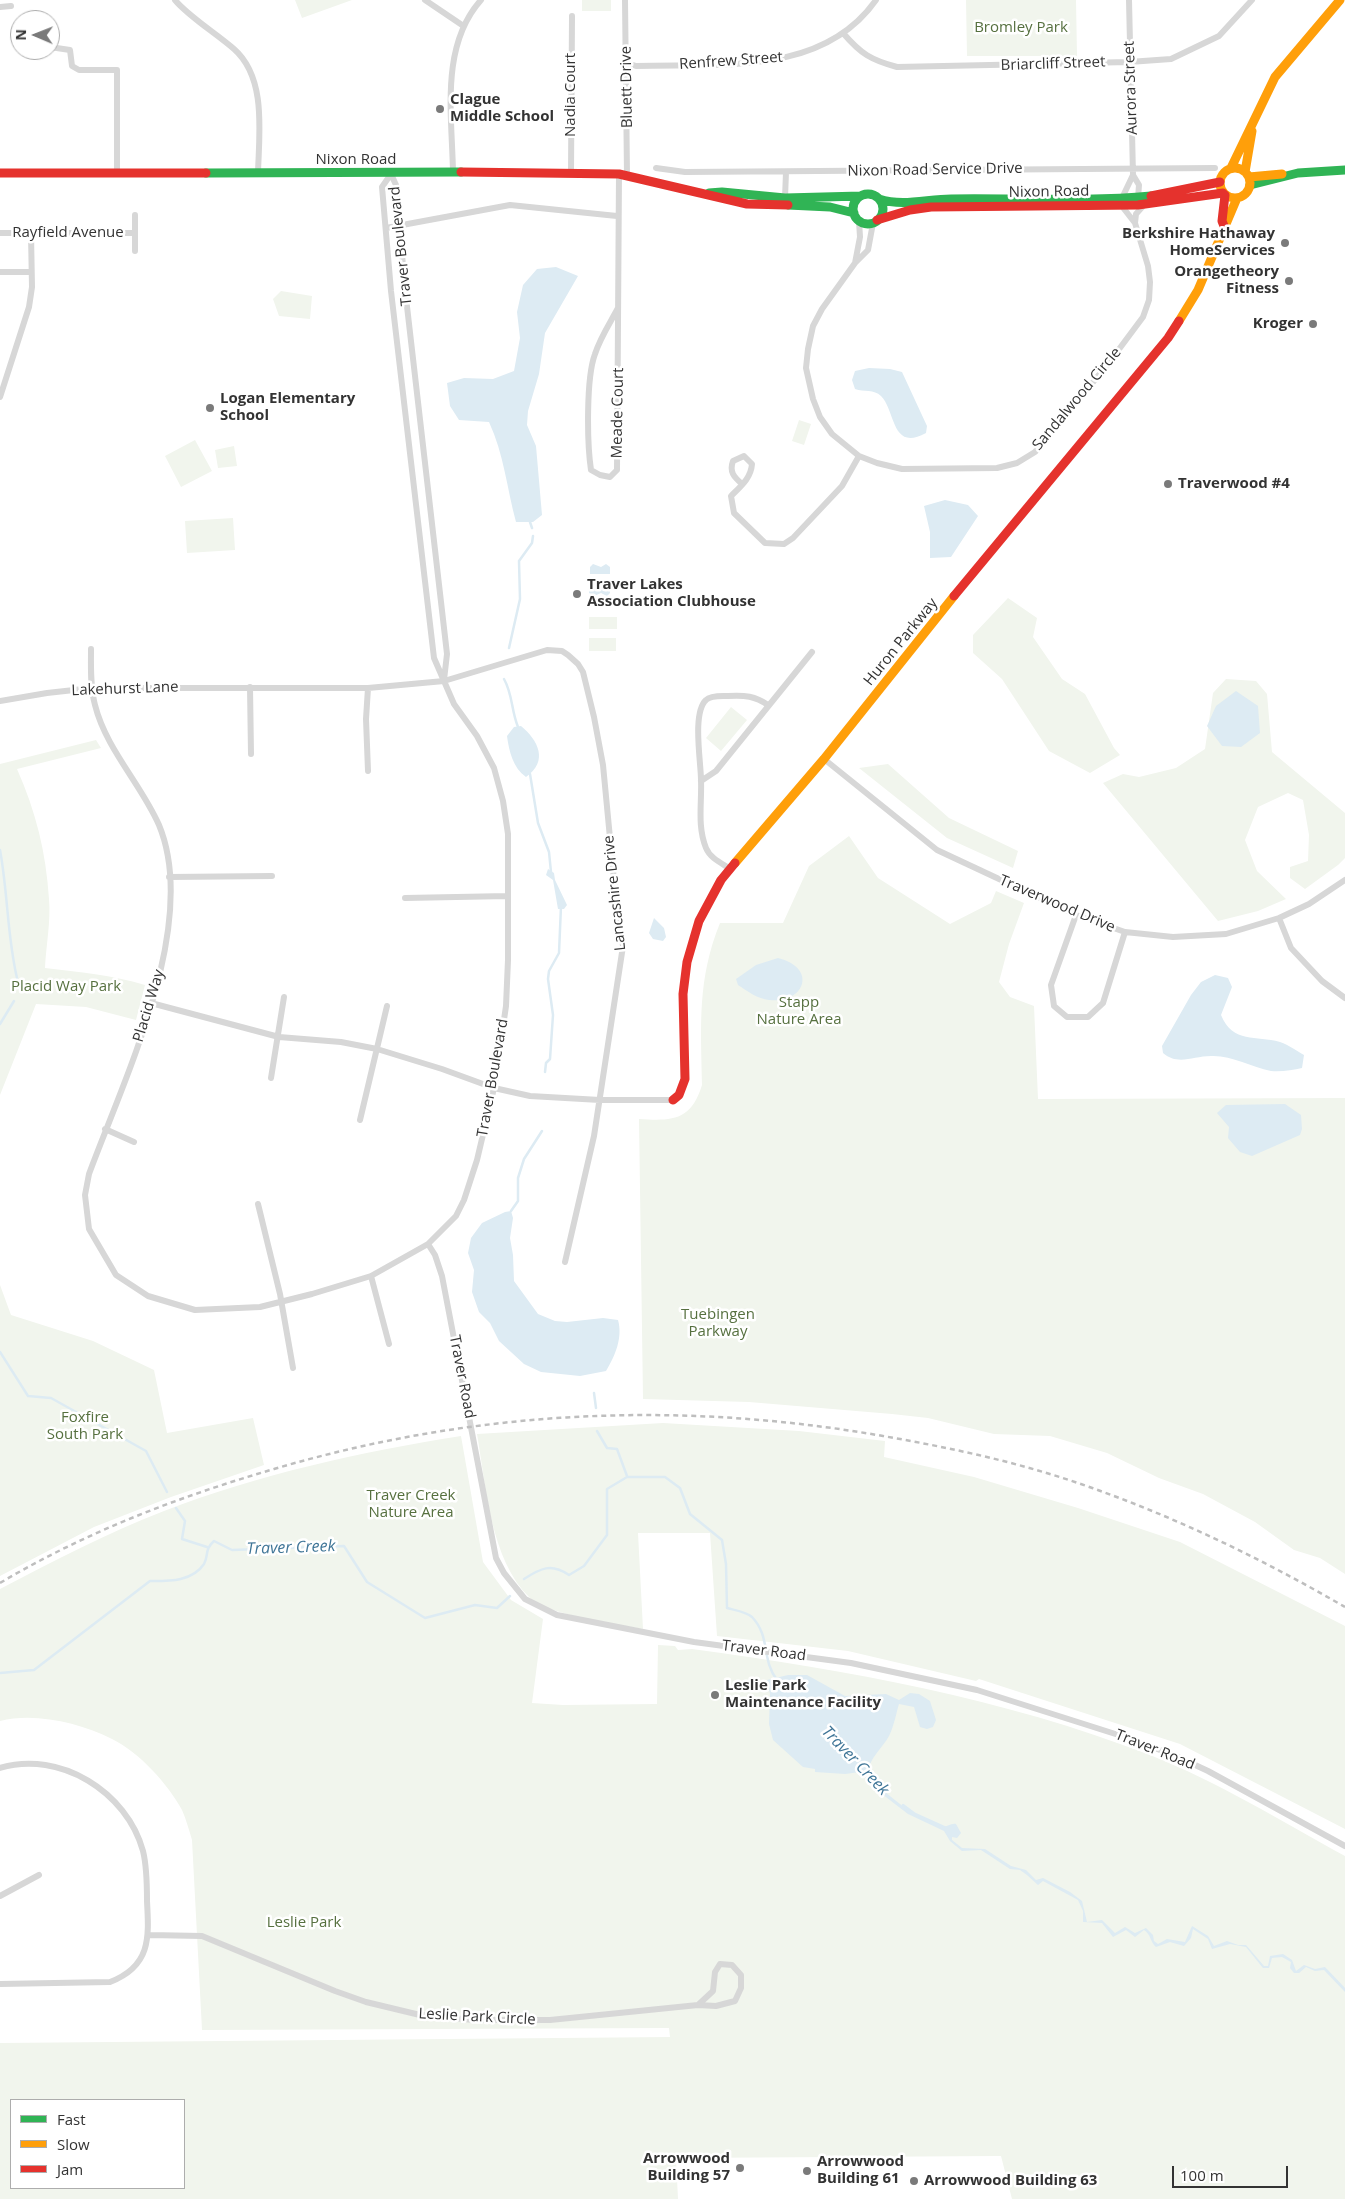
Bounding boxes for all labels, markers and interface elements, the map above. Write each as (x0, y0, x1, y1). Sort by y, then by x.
north arrow (10, 10, 60, 60)
park label: Bromley Park (974, 19, 1068, 37)
text: N (11, 29, 30, 41)
street label: Aurora Street (1120, 41, 1142, 135)
street label: Bluett Drive (617, 46, 637, 128)
street label: Renfrew Street (679, 48, 783, 74)
street label: Nadia Court (562, 53, 580, 137)
street label: Briarcliff Street (1000, 53, 1106, 75)
place label: Clague Middle School (450, 91, 554, 126)
marker: Clague Middle School (434, 103, 446, 115)
street label: Nixon Road (316, 151, 396, 169)
street label: Nixon Road Service Drive (847, 159, 1023, 181)
street label: Nixon Road (1008, 182, 1090, 202)
street label: Traver Boulevard (386, 185, 416, 307)
street label: Rayfield Avenue (12, 224, 124, 242)
place label: Berkshire Hathaway HomeServices (1122, 225, 1275, 260)
marker: Berkshire Hathaway HomeServices (1279, 237, 1291, 249)
place label: Orangetheory Fitness (1174, 263, 1279, 298)
marker: Orangetheory Fitness (1283, 275, 1295, 287)
place label: Kroger (1253, 315, 1303, 333)
marker: Kroger (1307, 318, 1319, 330)
street label: Sandalwood Circle (1029, 344, 1125, 454)
street label: Meade Court (608, 367, 628, 459)
place label: Logan Elementary School (220, 390, 355, 425)
marker: Logan Elementary School (204, 402, 216, 414)
place label: Traverwood #4 (1178, 475, 1290, 493)
marker: Traverwood #4 (1162, 478, 1174, 490)
place label: Traver Lakes Association Clubhouse (587, 576, 756, 611)
marker: Traver Lakes Association Clubhouse (571, 588, 583, 600)
street label: Huron Parkway (860, 595, 942, 689)
street label: Lakehurst Lane (71, 678, 179, 700)
street label: Lancashire Drive (600, 834, 630, 952)
street label: Traverwood Drive (996, 871, 1118, 937)
street label: Placid Way (129, 968, 169, 1044)
park label: Placid Way Park (11, 978, 121, 996)
park label: Stapp Nature Area (757, 994, 841, 1029)
street label: Traver Boulevard (474, 1017, 512, 1139)
park label: Tuebingen Parkway (681, 1306, 755, 1341)
street label: Traver Road (445, 1334, 479, 1420)
park label: Foxfire South Park (47, 1409, 123, 1444)
park label: Traver Creek Nature Area (367, 1487, 455, 1522)
water label: Traver Creek (246, 1537, 336, 1559)
street label: Traver Road (721, 1637, 807, 1665)
place label: Leslie Park Maintenance Facility (725, 1677, 881, 1712)
marker: Leslie Park Maintenance Facility (709, 1689, 721, 1701)
water label: Traver Creek (817, 1722, 893, 1800)
street label: Traver Road (1112, 1726, 1198, 1774)
park label: Leslie Park (267, 1914, 341, 1932)
street label: Leslie Park Circle (418, 2005, 536, 2029)
legend (10, 2099, 185, 2189)
text: Fast (57, 2109, 86, 2129)
text: Slow (57, 2134, 90, 2154)
place label: Arrowwood Building 57 (643, 2150, 730, 2185)
place label: Arrowwood Building 61 (817, 2153, 904, 2188)
scale bar (1175, 2156, 1291, 2188)
text: Jam (57, 2159, 83, 2179)
marker: Arrowwood Building 57 (734, 2162, 746, 2174)
marker: Arrowwood Building 61 (801, 2165, 813, 2177)
text: 100 m (1180, 2165, 1224, 2185)
place label: Arrowwood Building 63 (924, 2172, 1097, 2190)
marker: Arrowwood Building 63 (908, 2175, 920, 2187)

